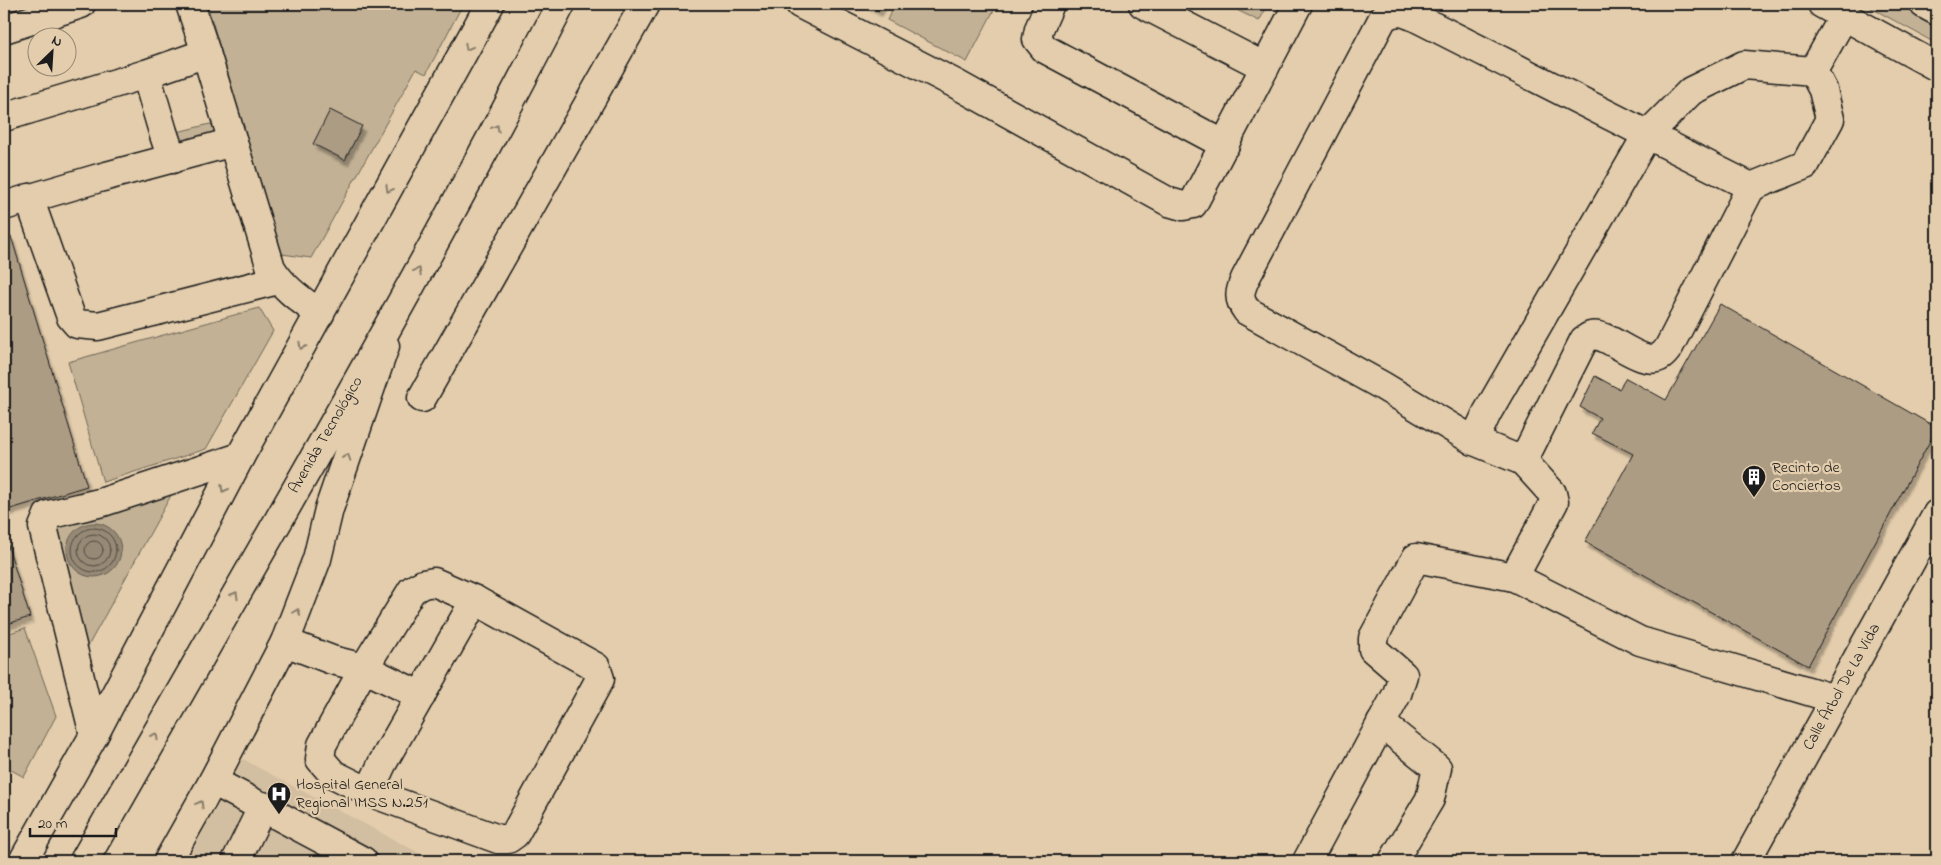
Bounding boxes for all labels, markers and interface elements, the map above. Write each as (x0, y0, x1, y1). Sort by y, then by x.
north arrow (28, 28, 78, 78)
text: N (48, 30, 66, 53)
one-way arrow (464, 42, 474, 51)
one-way arrow (490, 124, 500, 133)
one-way arrow (385, 184, 395, 193)
one-way arrow (412, 267, 422, 276)
one-way arrow (298, 341, 308, 350)
street label: Avenida Tecnológico (283, 372, 369, 498)
one-way arrow (341, 453, 351, 462)
place label: Recinto de Conciertos (1772, 456, 1841, 498)
building icon: Recinto de Conciertos (1741, 464, 1767, 498)
one-way arrow (220, 484, 230, 493)
one-way arrow (228, 591, 238, 600)
one-way arrow (291, 608, 301, 616)
street label: Calle Árbol De La Vida (1797, 619, 1887, 755)
one-way arrow (148, 733, 158, 742)
place label: Hospital General Regional IMSS N.251 (296, 773, 428, 815)
hospital icon: Hospital General Regional IMSS N.251 (266, 781, 292, 815)
one-way arrow (194, 800, 204, 809)
scale bar (30, 805, 116, 837)
text: 20 m (38, 813, 68, 835)

